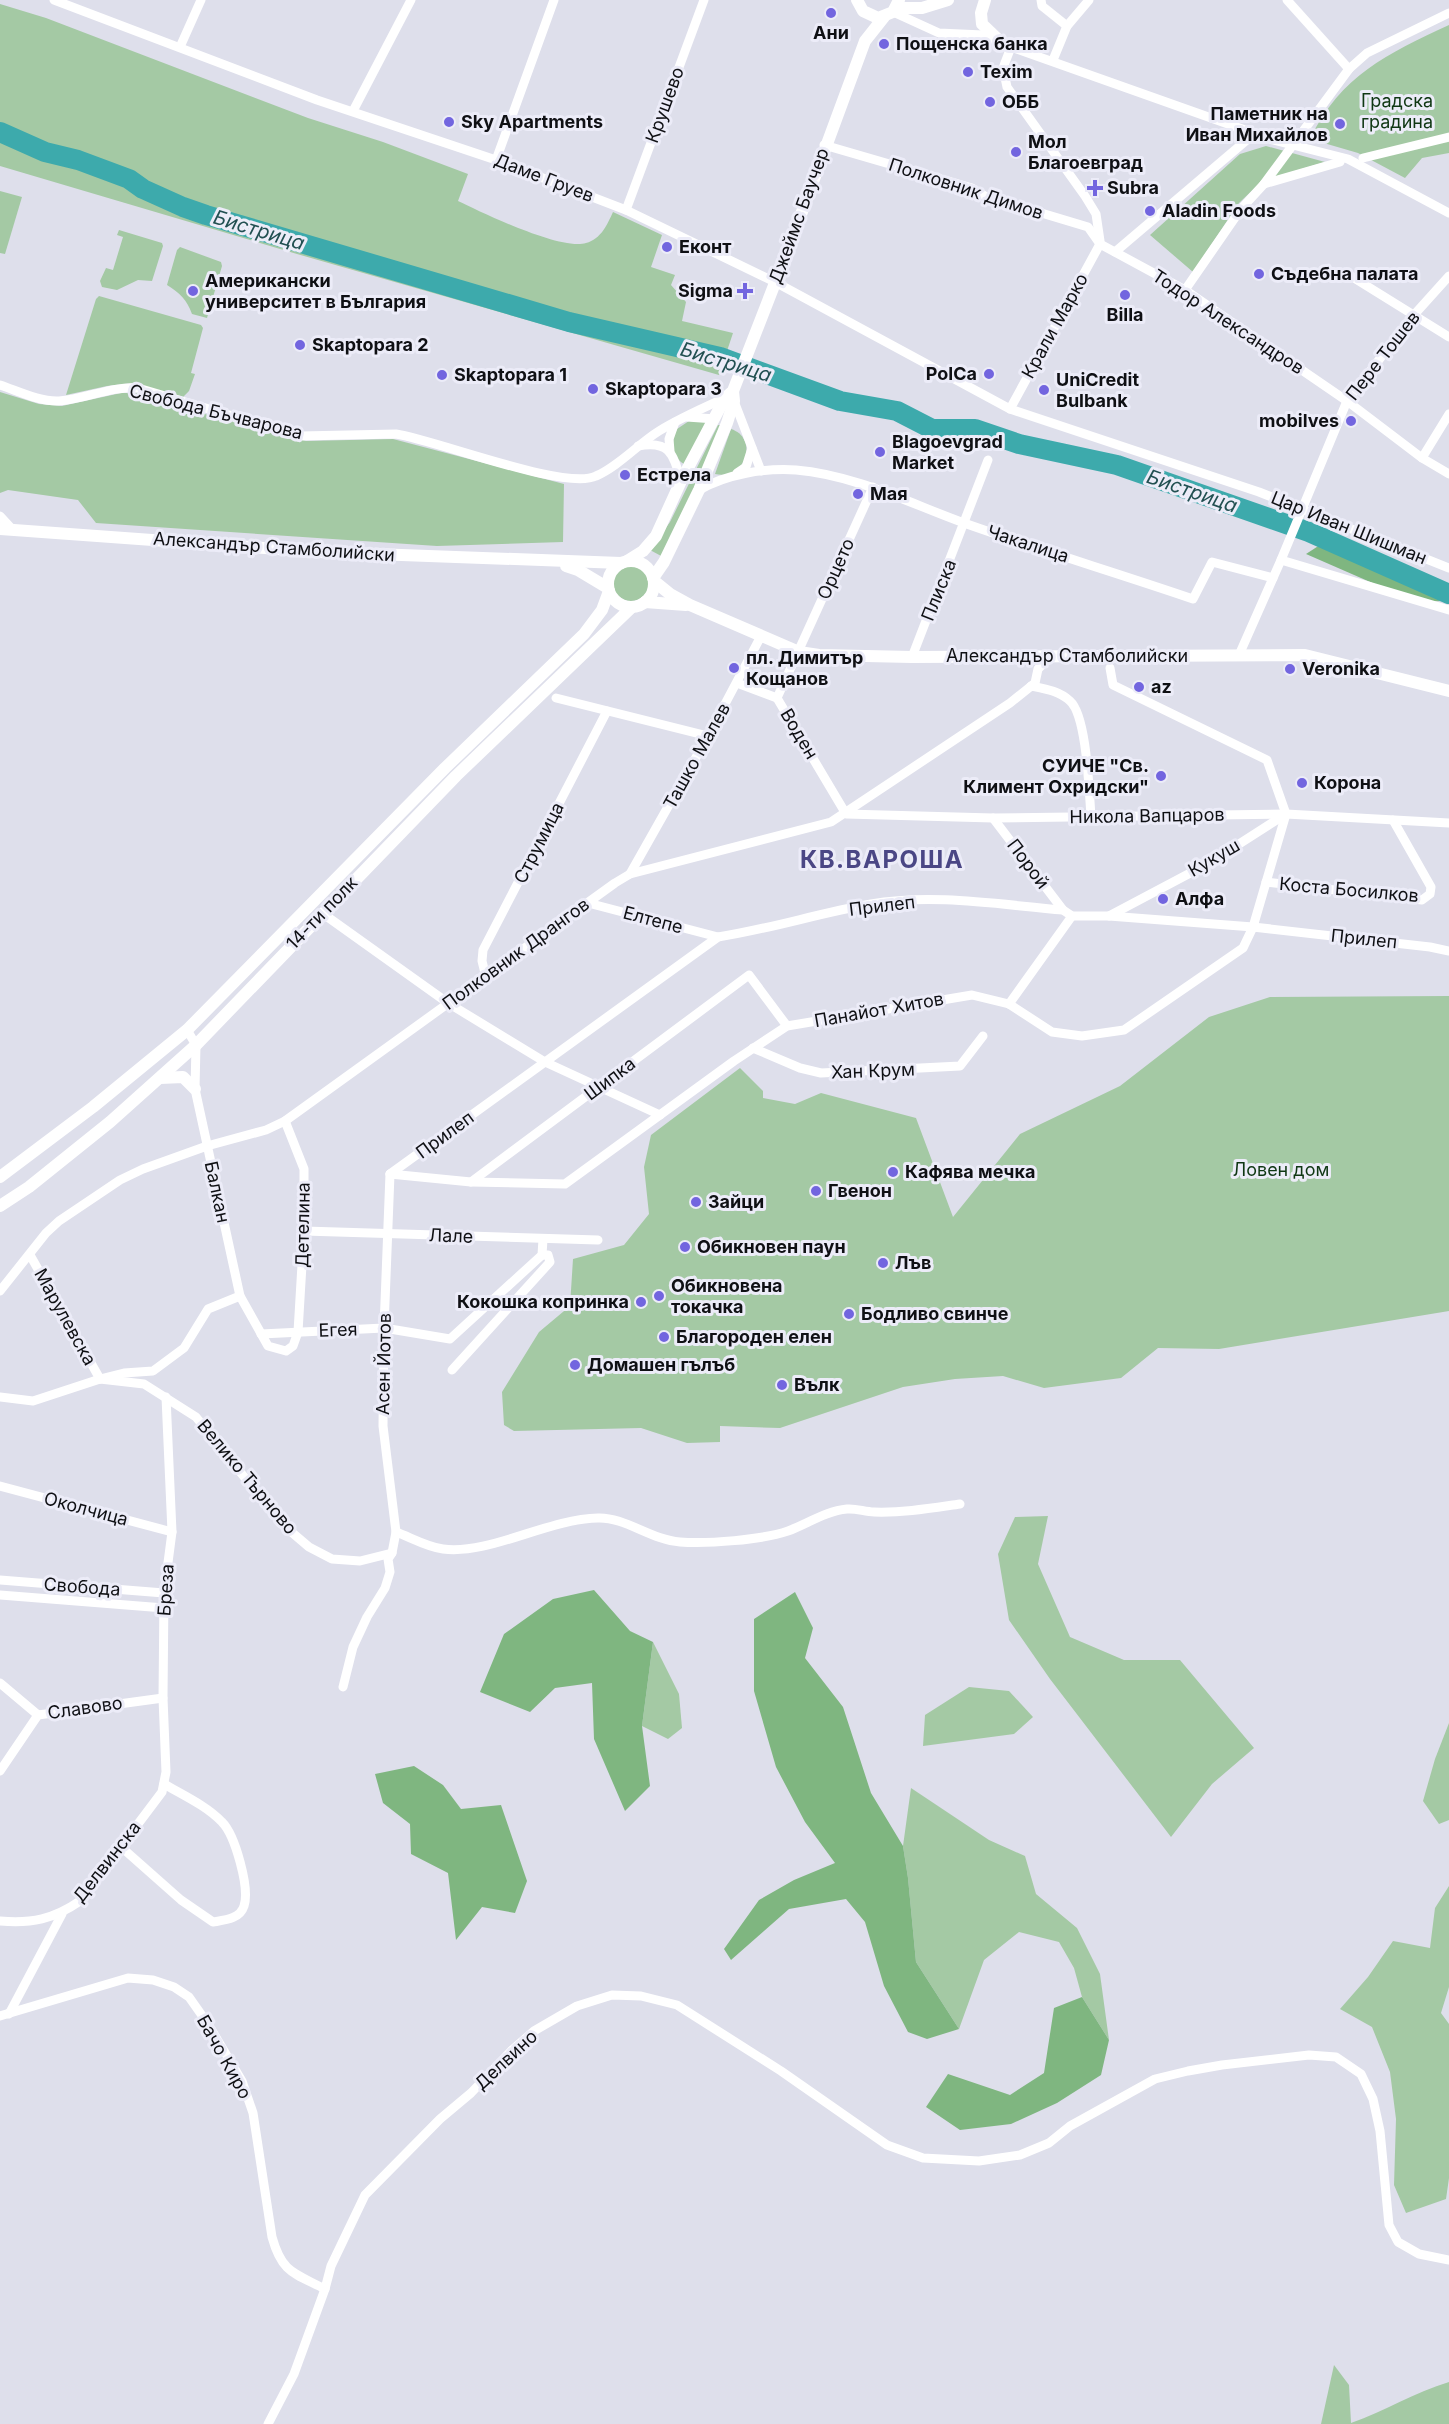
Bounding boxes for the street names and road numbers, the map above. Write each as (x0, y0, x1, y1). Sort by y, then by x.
street label: Крушево (641, 64, 688, 146)
street label: Джеймс Баучер (764, 145, 833, 286)
street label: Даме Груев (492, 149, 597, 206)
street label: Полковник Димов (886, 154, 1046, 223)
street label: Тодор Александров (1149, 265, 1308, 378)
street label: Крали Марко (1017, 270, 1092, 382)
street label: Пере Тошев (1341, 307, 1424, 404)
street label: Свобода Бъчварова (127, 380, 305, 443)
street label: Цар Иван Шишман (1268, 487, 1430, 568)
street label: Чакалица (985, 520, 1072, 567)
street label: Александър Стамболийски (153, 528, 396, 565)
street label: Орцето (813, 535, 858, 603)
street label: Плиска (917, 556, 960, 624)
street label: Александър Стамболийски (946, 645, 1188, 666)
street label: Ташко Малев (659, 699, 734, 812)
street label: Воден (776, 705, 823, 763)
street label: Струмица (509, 799, 568, 887)
street label: Никола Вапцаров (1069, 804, 1225, 827)
street label: Кукуш (1184, 834, 1243, 881)
street label: Порой (1003, 835, 1054, 893)
street label: 14-ти полк (282, 872, 362, 953)
street label: Коста Босилков (1278, 873, 1420, 906)
street label: Прилеп (848, 891, 916, 920)
street label: Полковник Дрангов (438, 893, 593, 1014)
street label: Елтепе (621, 902, 685, 938)
street label: Прилеп (1330, 925, 1398, 952)
street label: Панайот Хитов (813, 988, 945, 1031)
street label: Шипка (580, 1053, 639, 1105)
street label: Хан Крум (831, 1059, 915, 1082)
street label: Прилеп (412, 1107, 478, 1163)
street label: Балкан (201, 1159, 234, 1225)
street label: Детелина (291, 1182, 314, 1268)
street label: Лале (428, 1224, 474, 1247)
street label: Марулевска (30, 1265, 101, 1369)
street label: Асен Йотов (371, 1313, 395, 1415)
street label: Егея (318, 1318, 358, 1341)
street label: Велико Търново (193, 1415, 301, 1538)
street label: Околчица (42, 1487, 130, 1530)
street label: Бреза (153, 1563, 178, 1617)
street label: Свобода (43, 1573, 121, 1600)
street label: Славово (46, 1692, 124, 1723)
street label: Делвинска (68, 1817, 145, 1906)
street label: Бачо Киро (193, 2011, 256, 2102)
street label: Делвино (470, 2025, 541, 2094)

